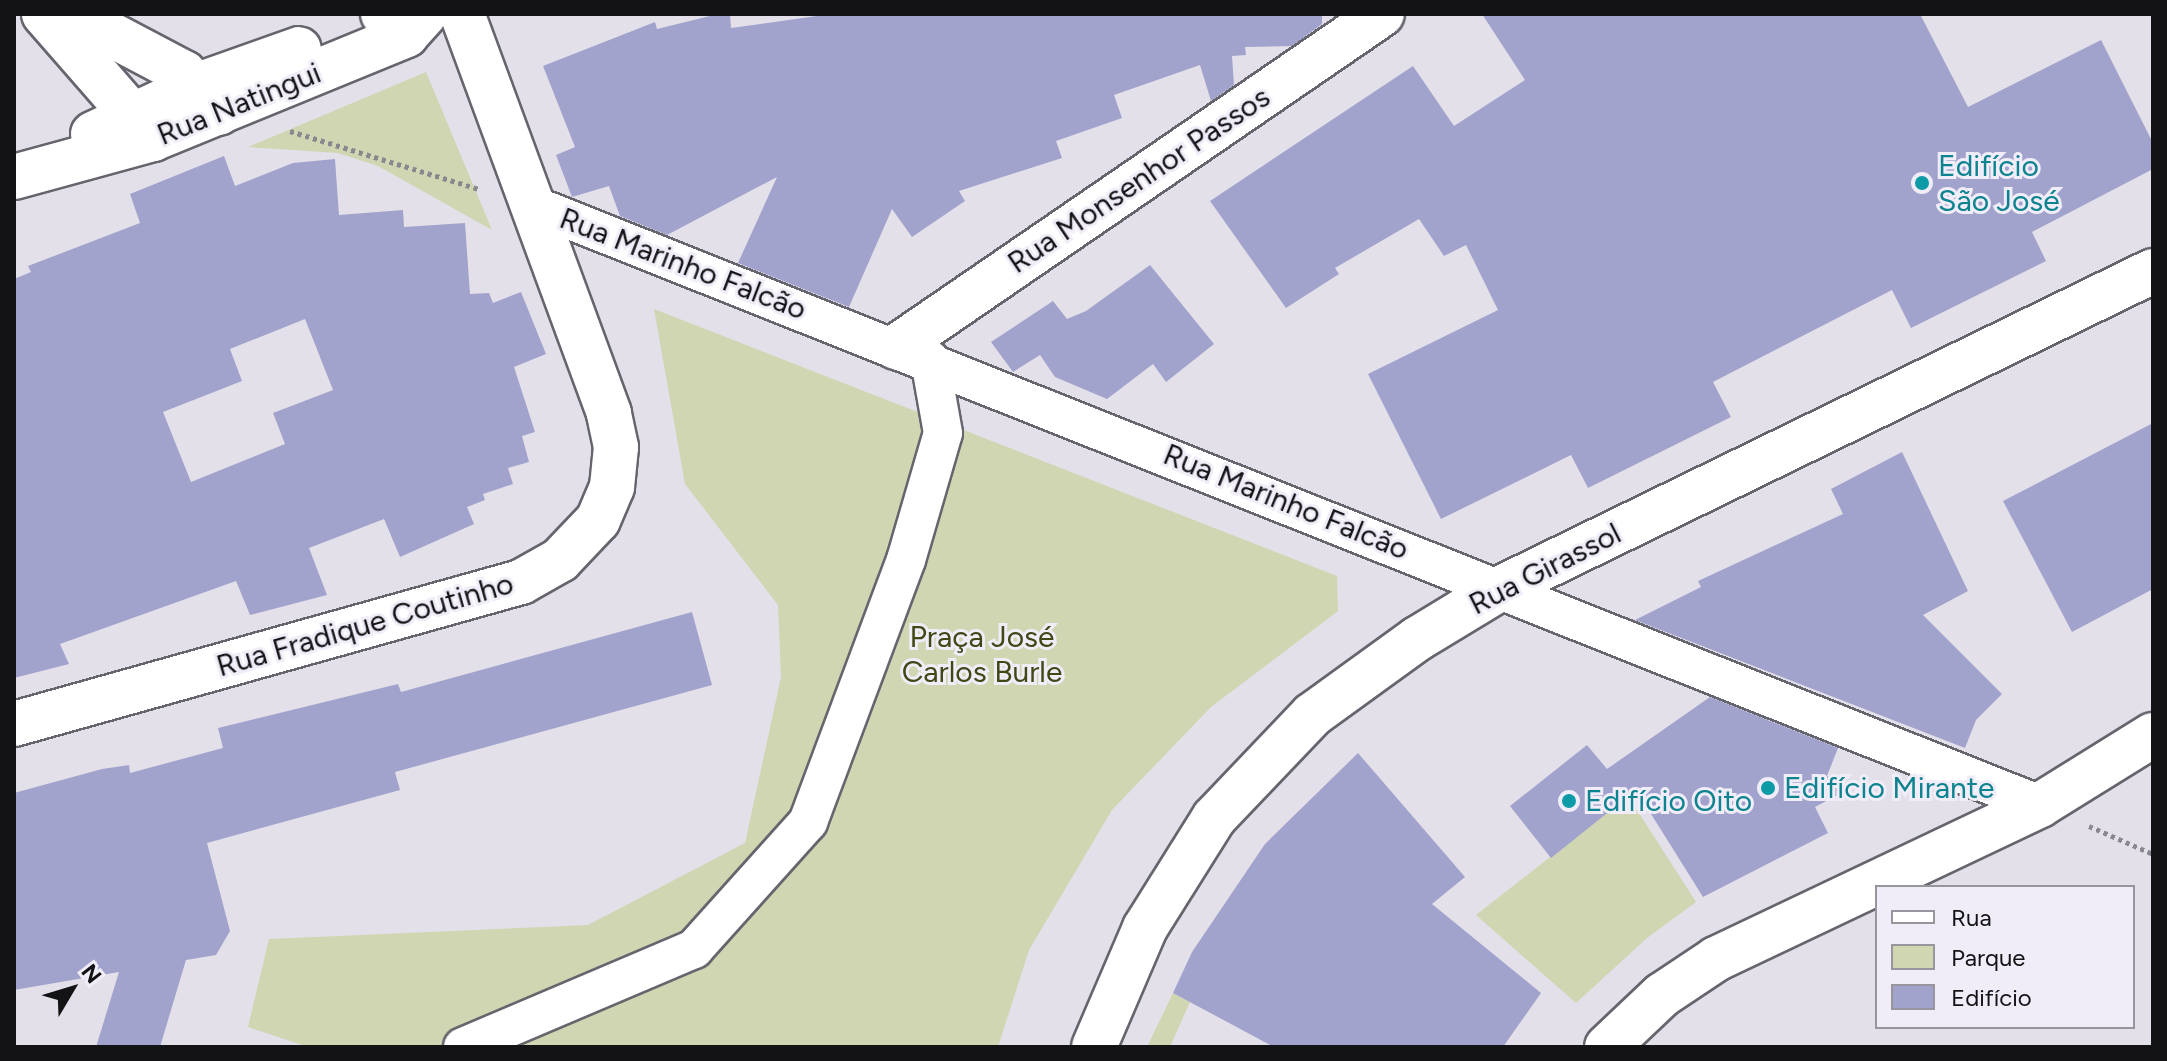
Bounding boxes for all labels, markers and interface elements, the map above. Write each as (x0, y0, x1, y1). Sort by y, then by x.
street label: Rua Natingui (152, 55, 326, 153)
street label: Rua Monsenhor Passos (1001, 79, 1277, 281)
place label: Edifício São José (1938, 148, 2060, 218)
marker: Edifício São José (1913, 174, 1931, 192)
street label: Rua Marinho Falcão (555, 200, 811, 328)
street label: Rua Marinho Falcão (1158, 436, 1414, 568)
street label: Rua Girassol (1463, 515, 1627, 623)
street label: Rua Fradique Coutinho (212, 565, 518, 685)
park label: Praça José Carlos Burle (902, 619, 1062, 690)
place label: Edifício Mirante (1784, 770, 1994, 806)
marker: Edifício Mirante (1759, 779, 1777, 797)
place label: Edifício Oito (1585, 783, 1752, 819)
marker: Edifício Oito (1560, 792, 1578, 810)
legend (1875, 885, 2135, 1029)
text: Rua (1951, 903, 1992, 932)
text: Parque (1951, 943, 2025, 972)
north arrow (32, 949, 112, 1029)
text: N (75, 959, 107, 989)
text: Edifício (1951, 983, 2032, 1012)

